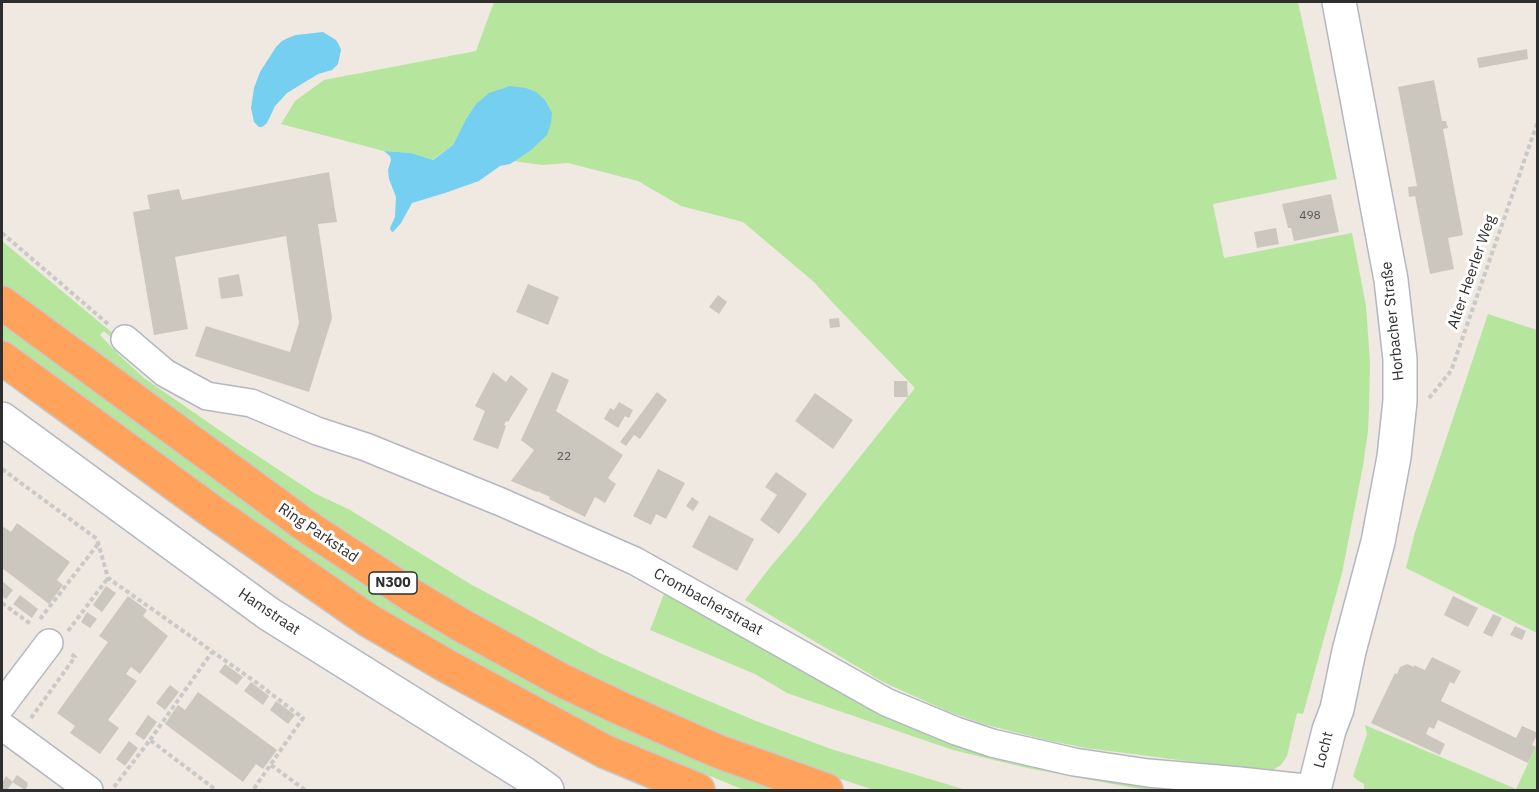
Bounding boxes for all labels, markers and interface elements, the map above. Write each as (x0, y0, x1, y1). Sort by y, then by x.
house number: 498 (1299, 209, 1321, 223)
street label: Alter Heerler Weg (1444, 213, 1500, 331)
street label: Horbacher Straße (1378, 260, 1408, 382)
house number: 22 (557, 450, 571, 464)
street label: Ring Parkstad (275, 500, 361, 566)
street label: Crombacherstraat (650, 565, 766, 639)
road number: N300 (369, 572, 417, 594)
street label: Hamstraat (235, 585, 303, 639)
street label: Locht (1311, 730, 1337, 770)

